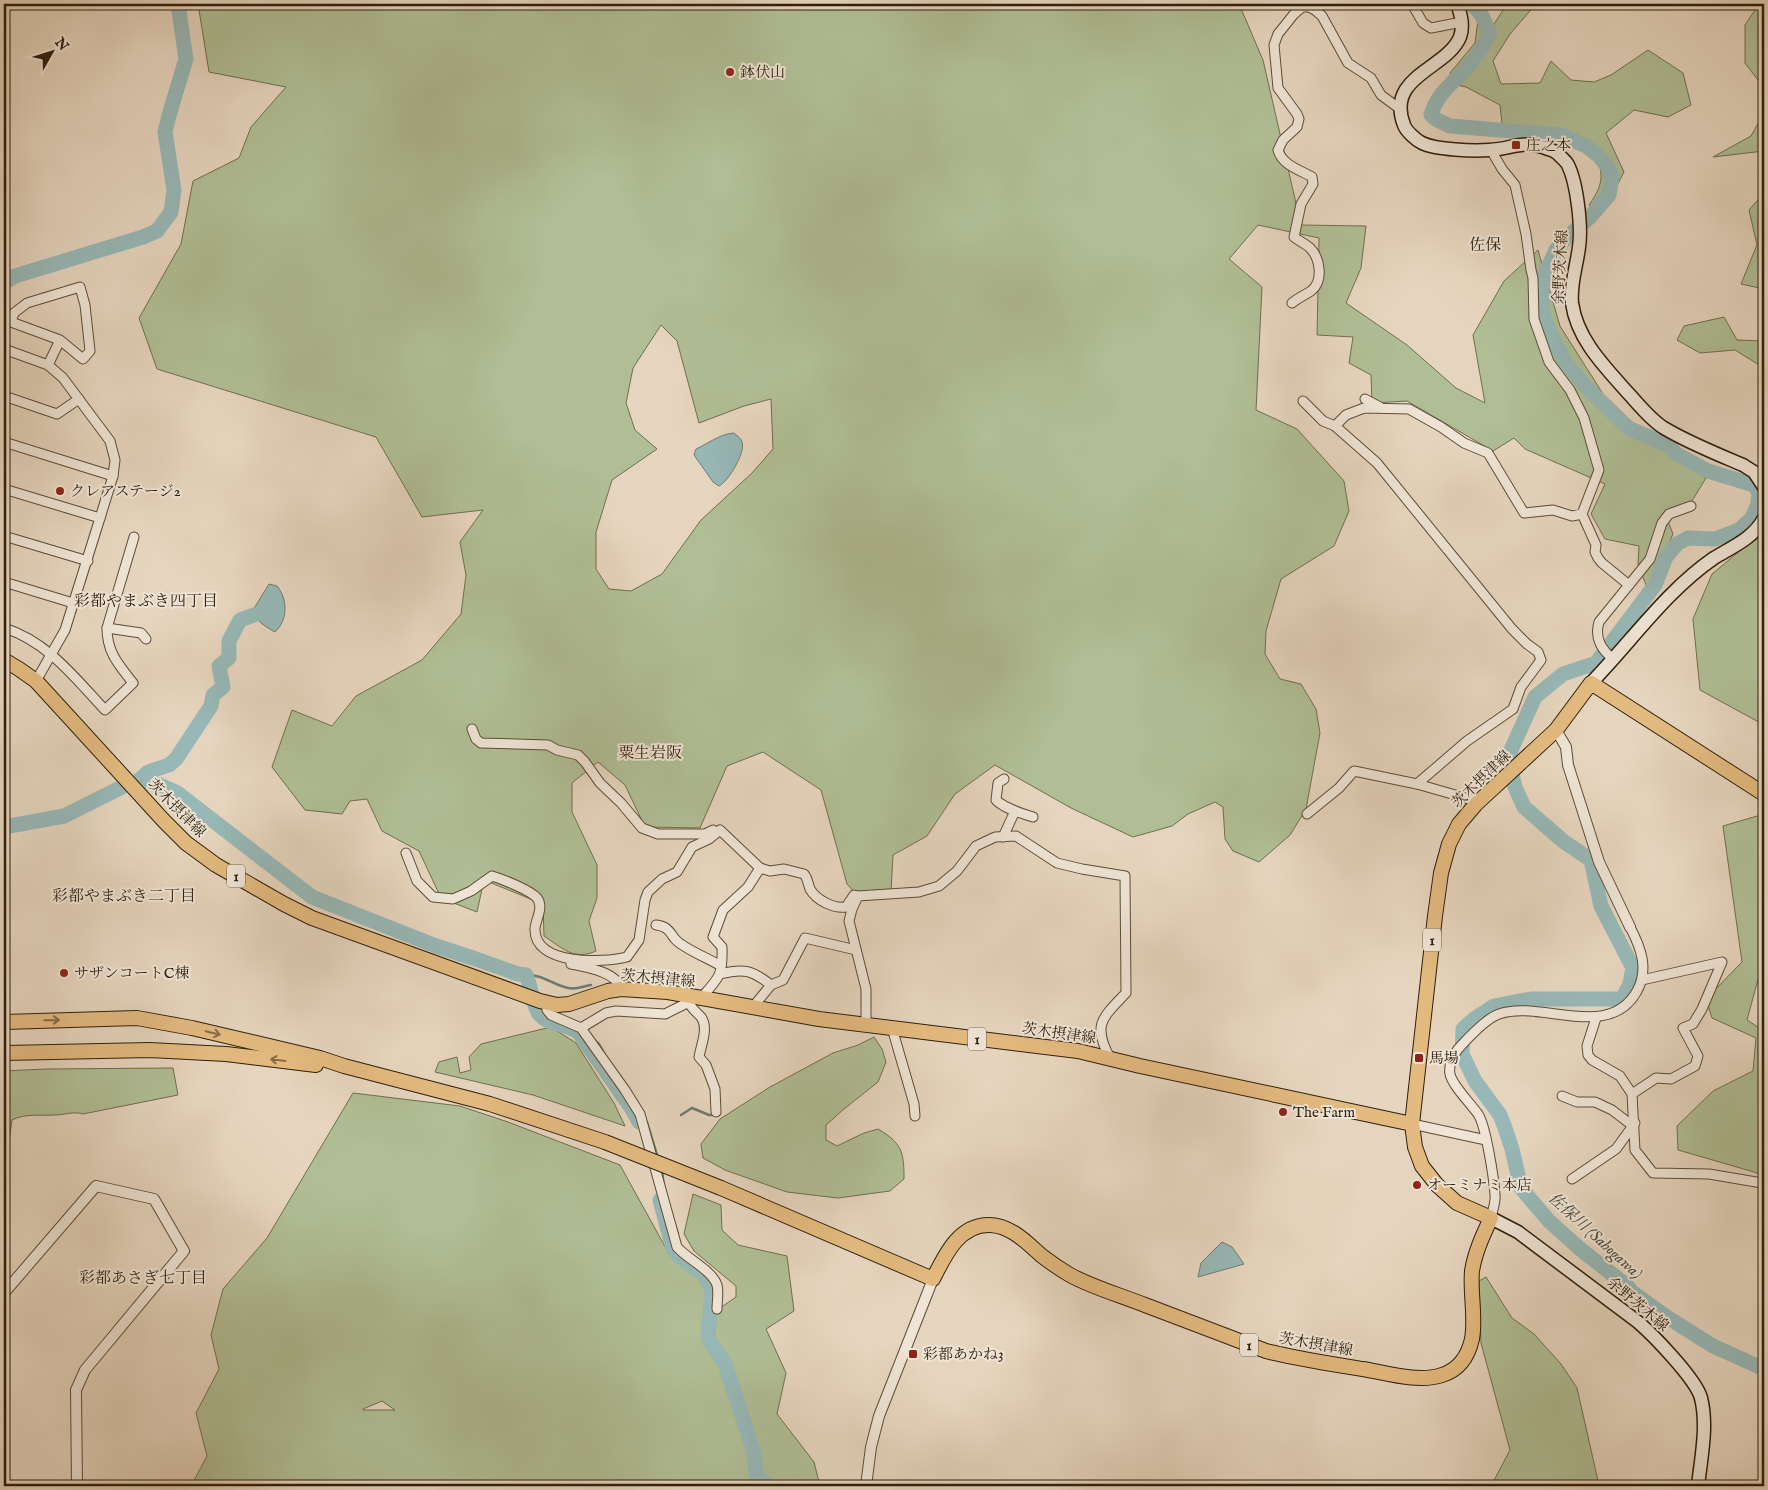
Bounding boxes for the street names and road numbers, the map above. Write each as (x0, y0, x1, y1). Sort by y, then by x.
street label: 余野茨木線 (1549, 229, 1572, 305)
street label: 茨木摂津線 (1448, 746, 1515, 812)
street label: 茨木摂津線 (143, 775, 210, 842)
road number: 1 (227, 864, 245, 888)
road number: 1 (1423, 928, 1441, 952)
street label: 茨木摂津線 (620, 966, 696, 991)
street label: 茨木摂津線 (1020, 1019, 1097, 1048)
road number: 1 (968, 1028, 986, 1050)
street label: 余野茨木線 (1603, 1273, 1673, 1336)
street label: 茨木摂津線 (1277, 1329, 1355, 1360)
road number: 1 (1240, 1334, 1258, 1356)

